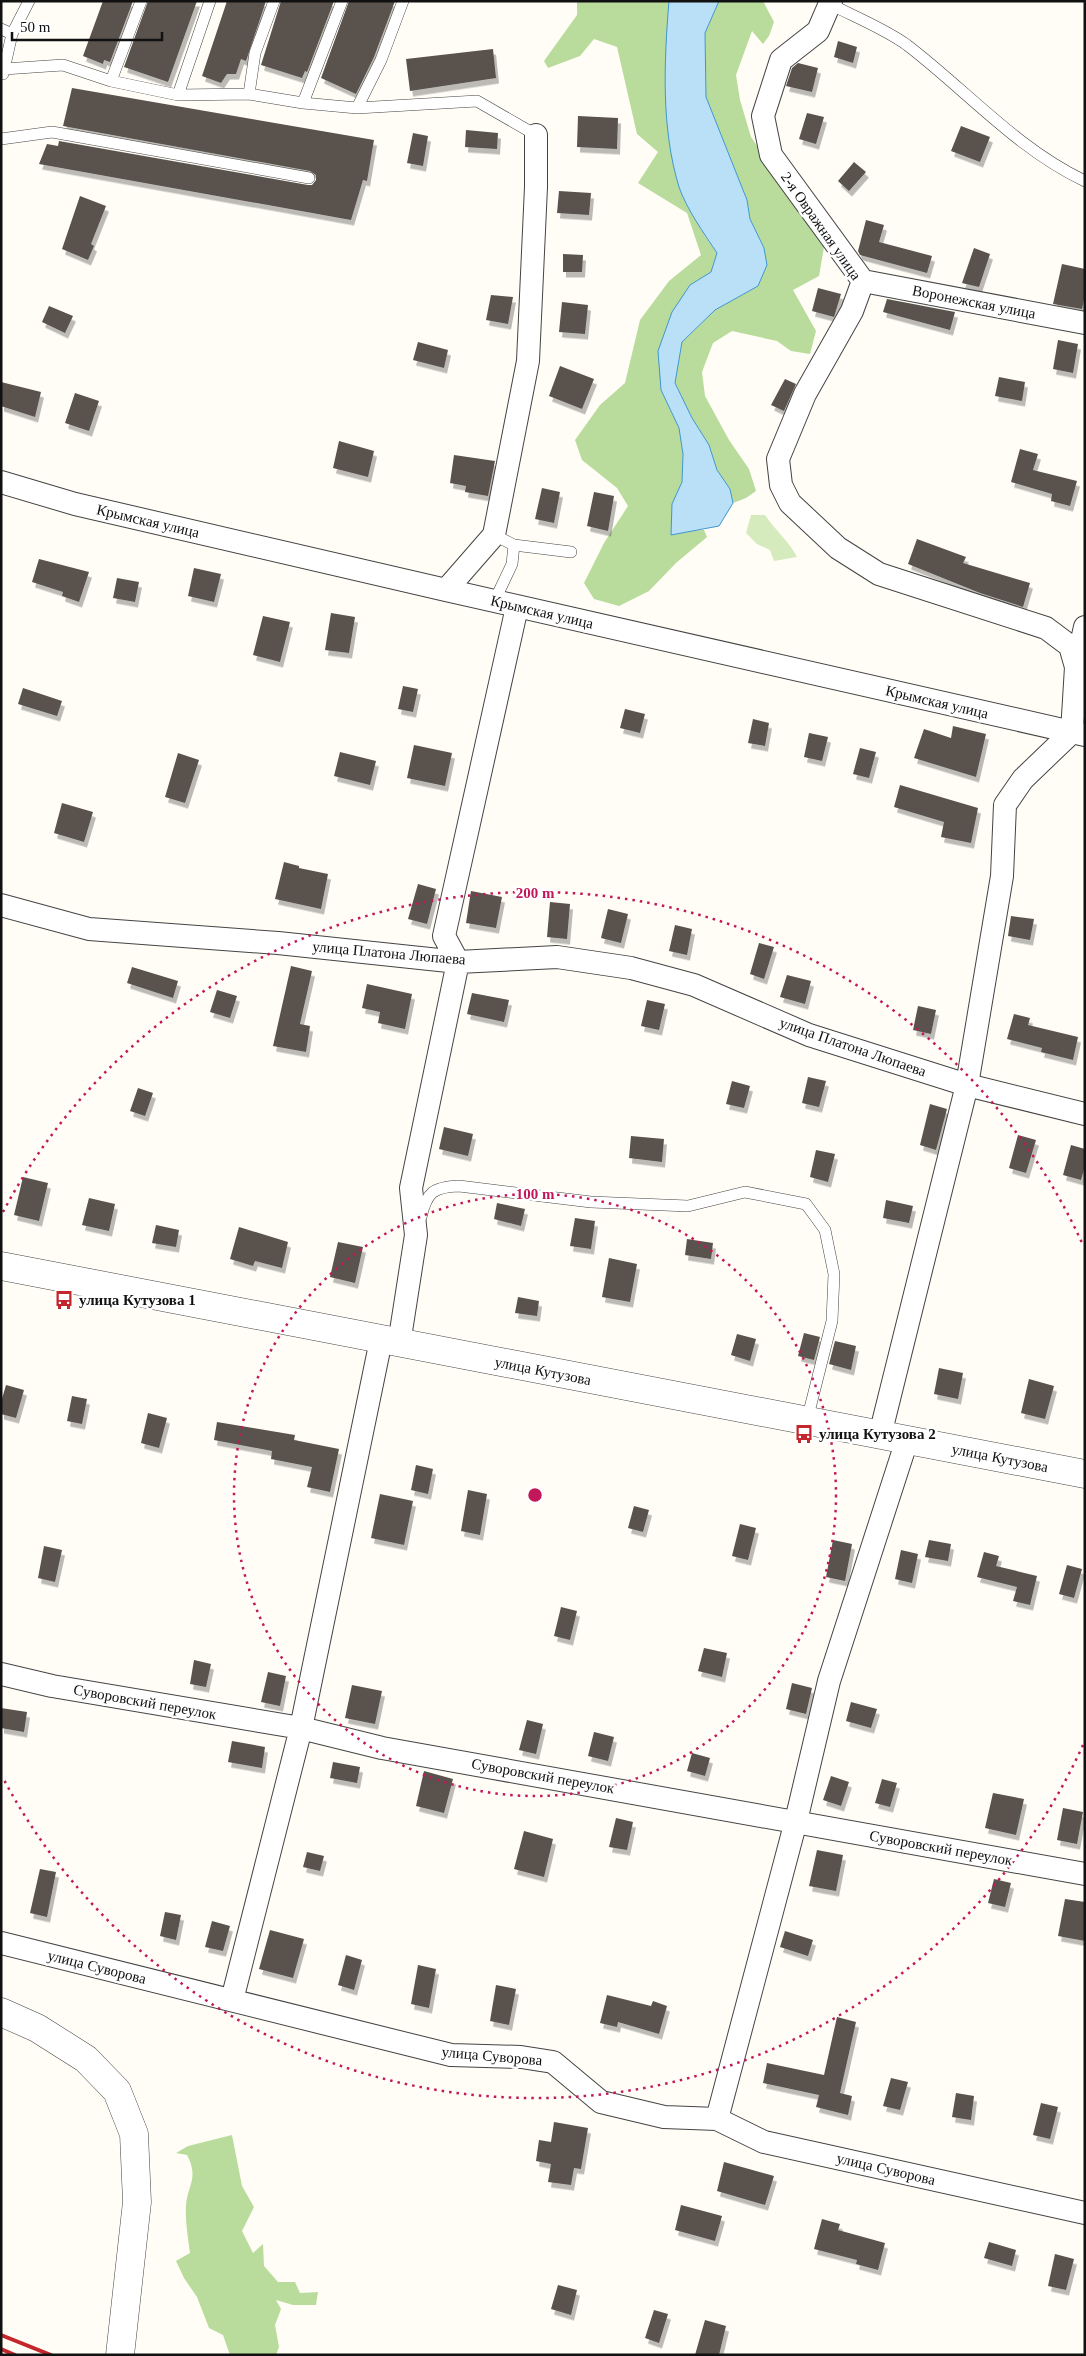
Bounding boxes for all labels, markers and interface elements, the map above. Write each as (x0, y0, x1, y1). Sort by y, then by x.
scale bar (12, 10, 162, 42)
text: 50 m (20, 19, 51, 35)
street label: 2-я Овражная улица (778, 169, 864, 283)
street label: Воронежская улица (911, 282, 1037, 322)
street label: Крымская улица (95, 501, 201, 541)
street label: Крымская улица (489, 592, 595, 632)
street label: Крымская улица (884, 682, 990, 722)
text: 200 m (516, 885, 555, 901)
street label: улица Платона Люпаева (312, 938, 467, 968)
street label: улица Платона Люпаева (778, 1014, 929, 1080)
text: 100 m (516, 1186, 555, 1202)
bus stop icon: улица Кутузова 1 (53, 1289, 75, 1311)
place label: улица Кутузова 1 (79, 1292, 196, 1308)
street label: улица Кутузова (493, 1354, 593, 1388)
bus stop icon: улица Кутузова 2 (793, 1423, 815, 1445)
place label: улица Кутузова 2 (819, 1426, 936, 1442)
street label: улица Кутузова (950, 1441, 1050, 1475)
centre of rings (526, 1486, 544, 1504)
street label: Суворовский переулок (72, 1682, 218, 1723)
street label: Суворовский переулок (470, 1756, 616, 1797)
street label: Суворовский переулок (868, 1828, 1014, 1869)
street label: улица Суворова (46, 1947, 148, 1987)
street label: улица Суворова (441, 2044, 543, 2068)
street label: улица Суворова (835, 2150, 937, 2188)

